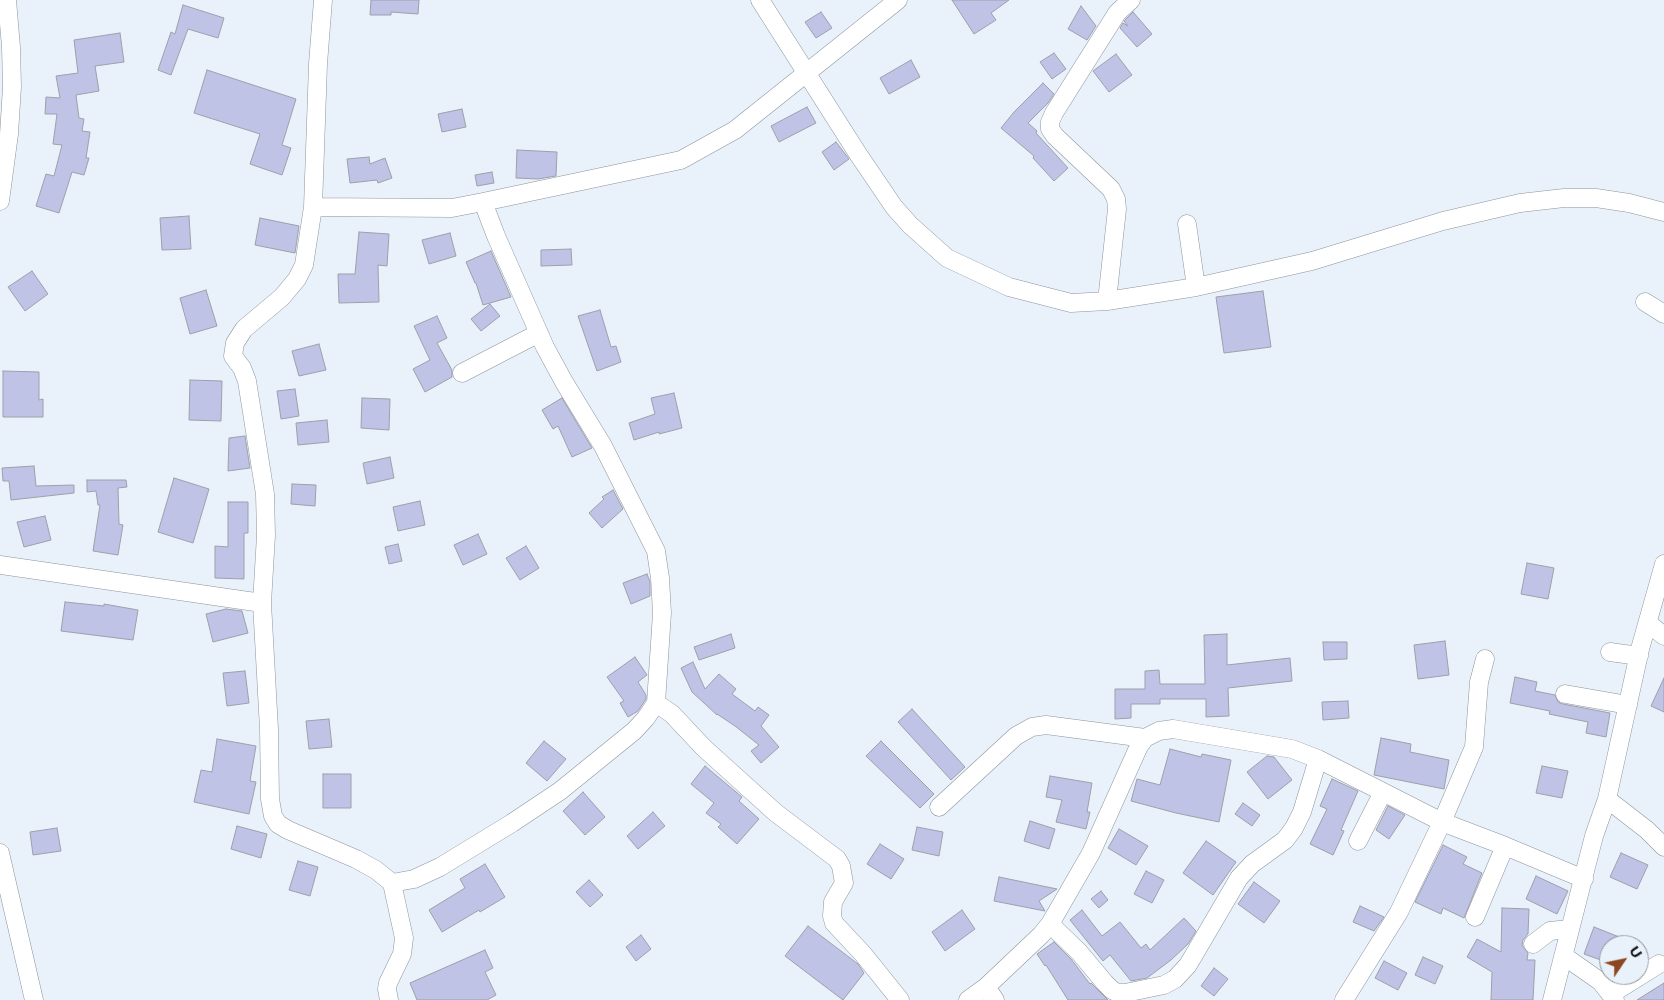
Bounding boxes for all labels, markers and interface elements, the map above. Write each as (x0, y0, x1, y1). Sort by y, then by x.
north arrow (1599, 935, 1649, 985)
text: U (1625, 943, 1646, 962)

